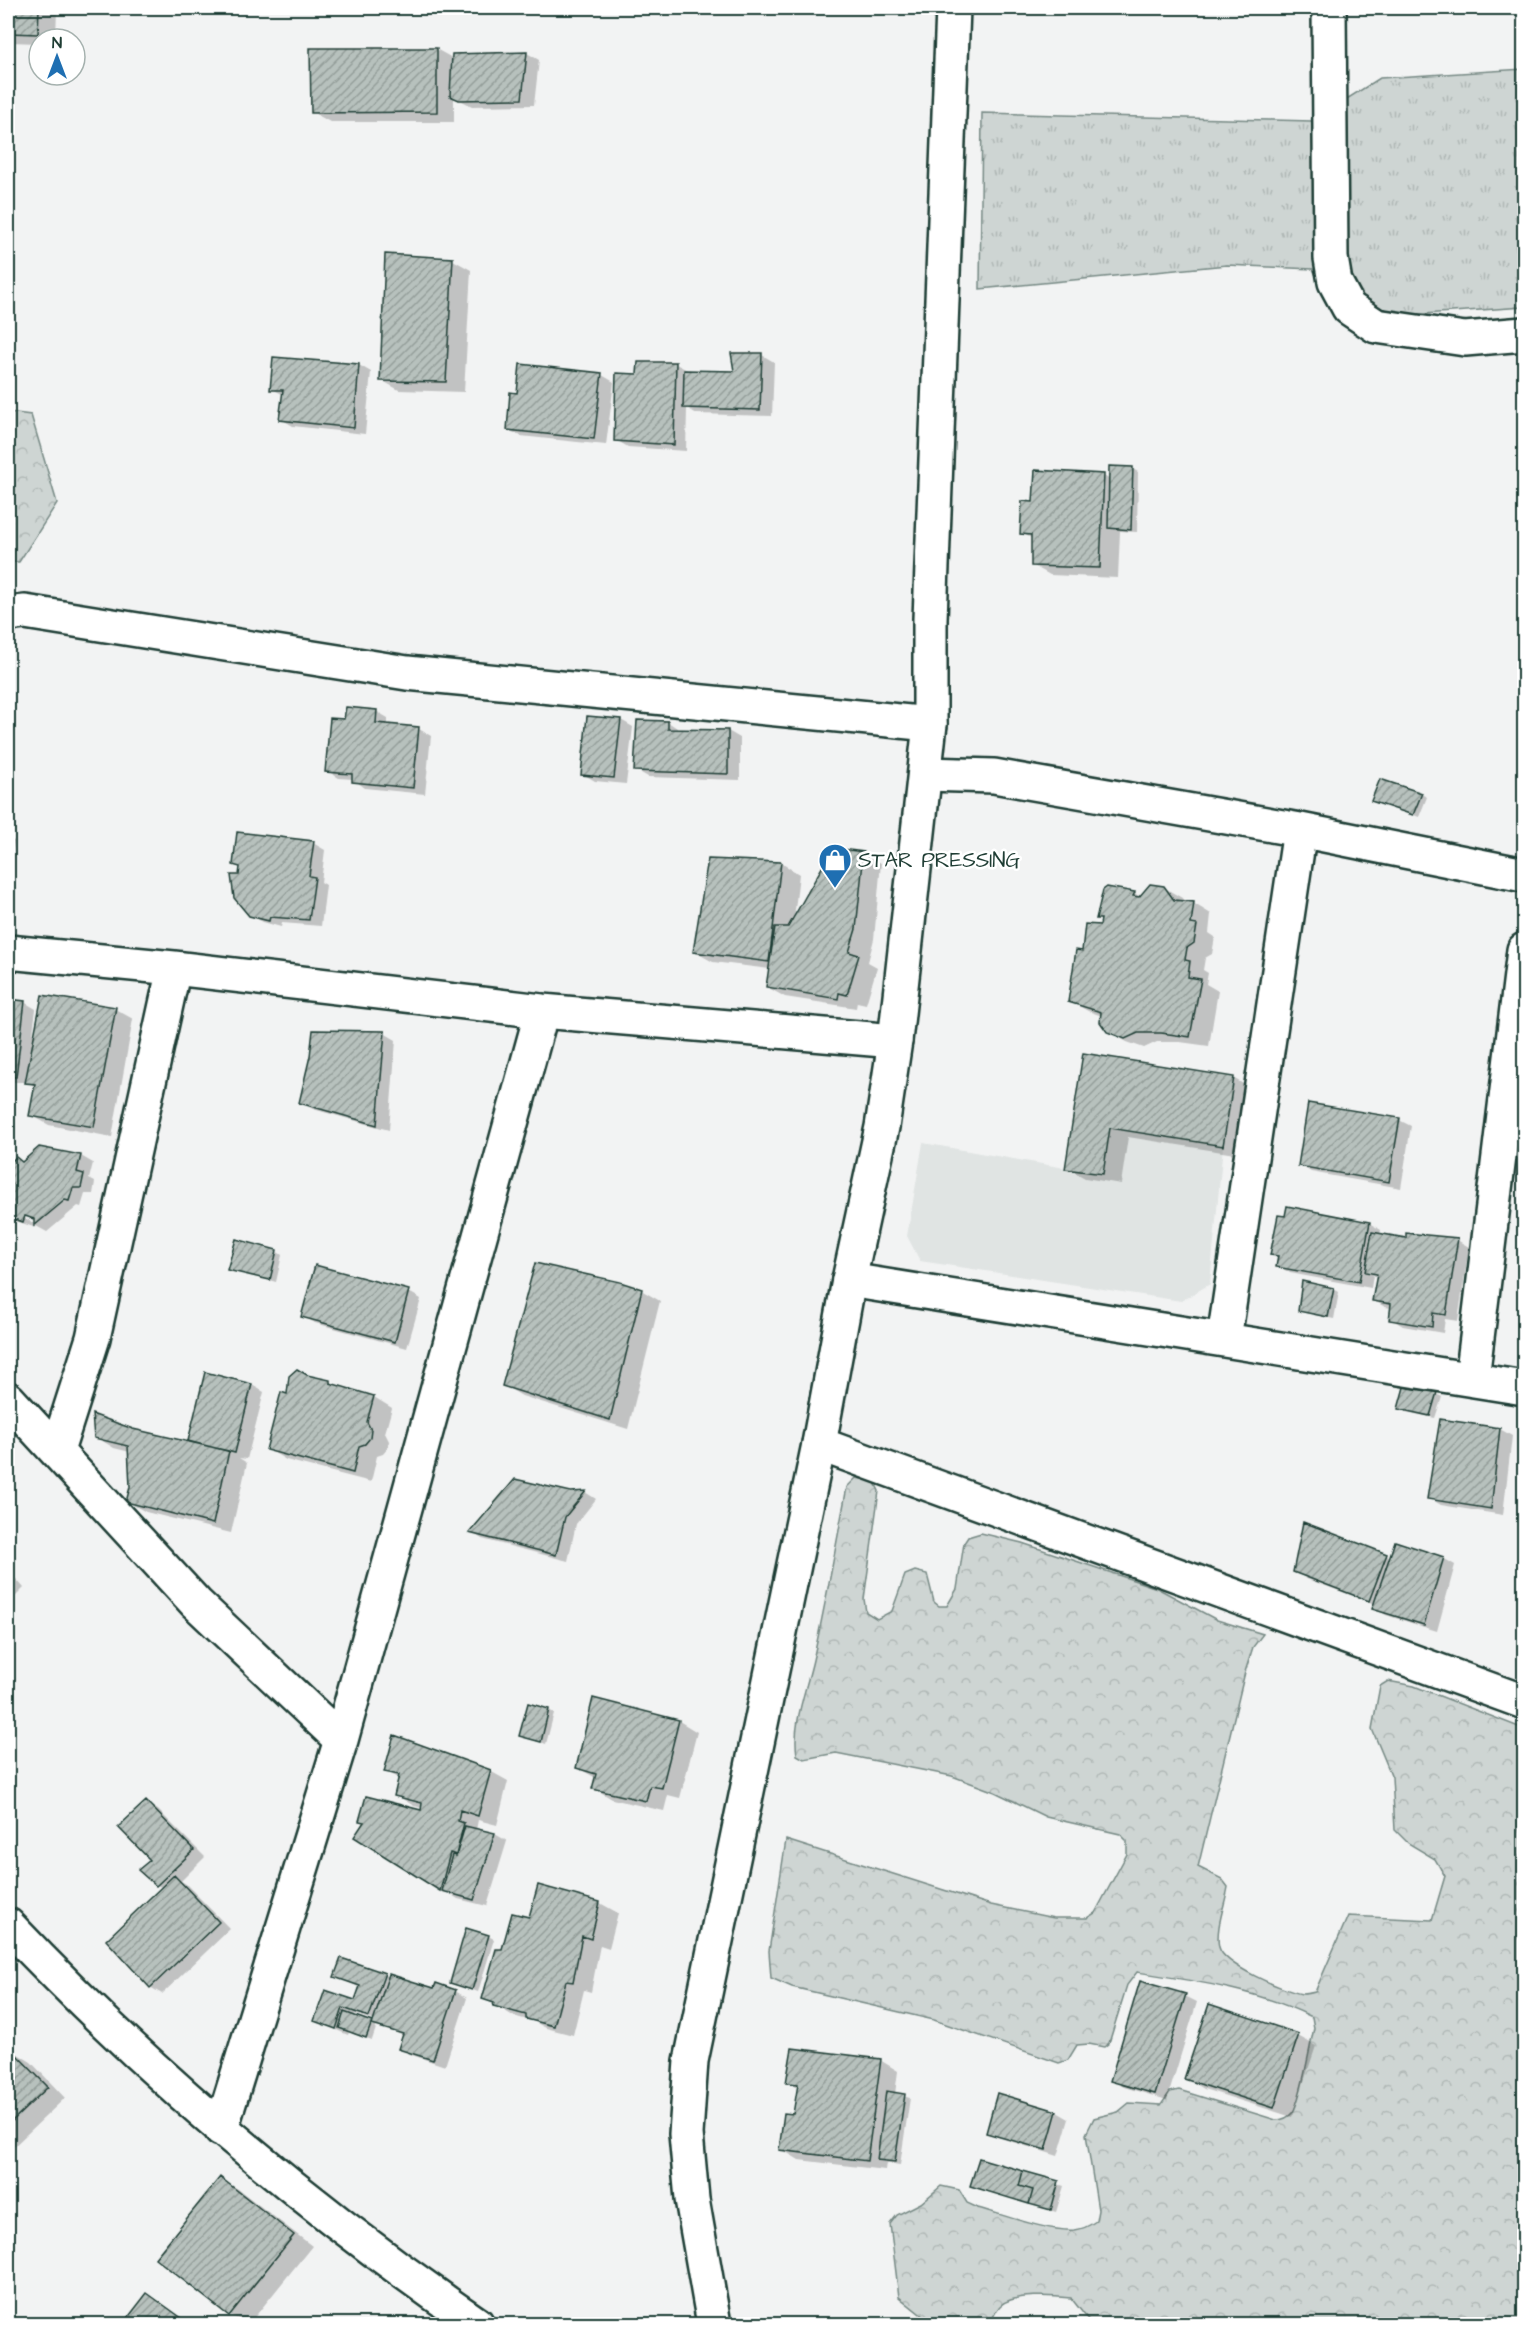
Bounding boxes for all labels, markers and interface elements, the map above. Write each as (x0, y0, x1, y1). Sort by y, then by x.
north arrow (27, 27, 87, 87)
text: N (52, 32, 62, 54)
shop icon: STAR PRESSING (817, 842, 853, 889)
place label: STAR PRESSING (858, 846, 1021, 875)

